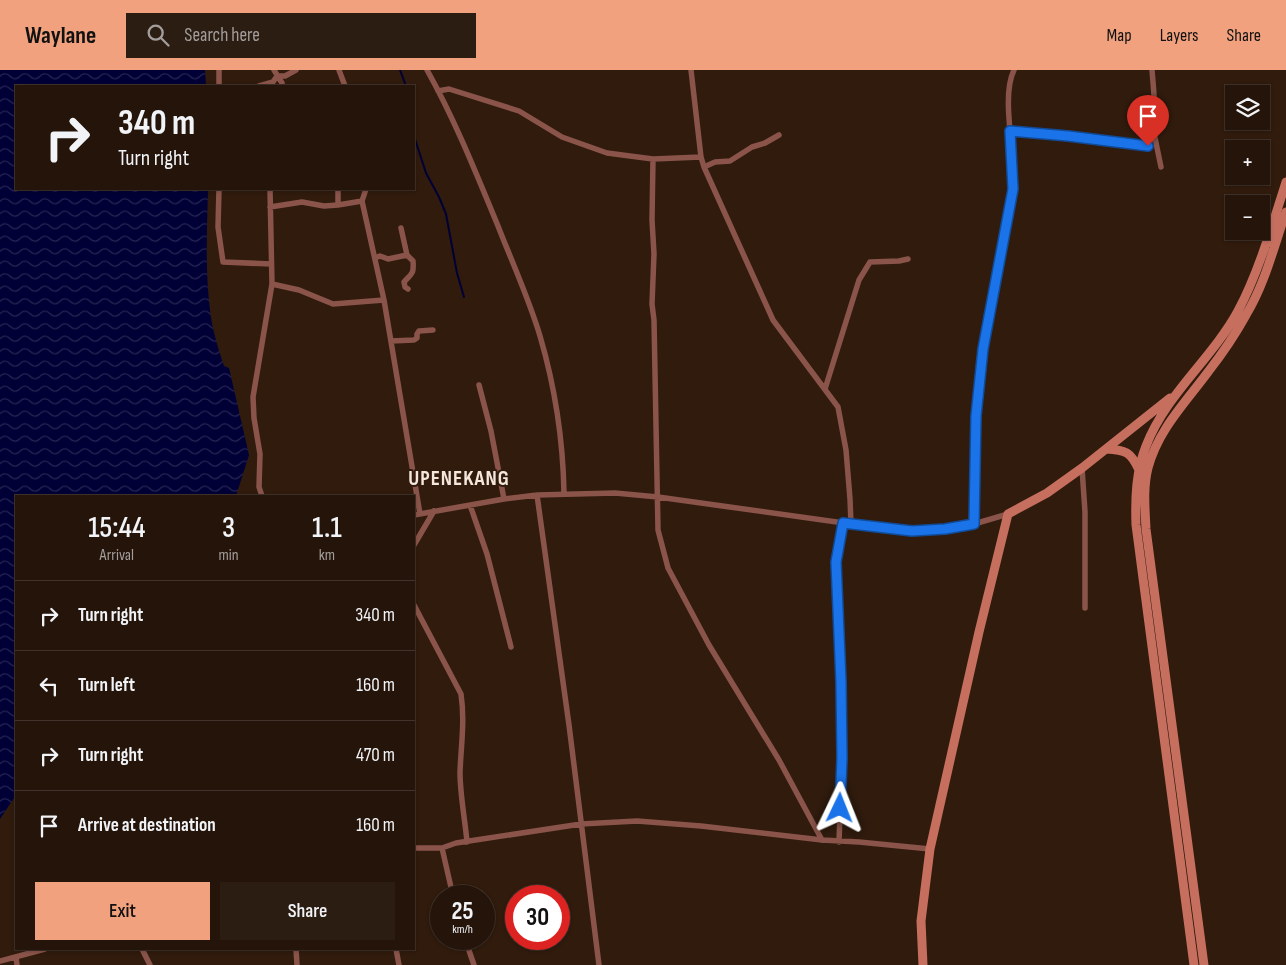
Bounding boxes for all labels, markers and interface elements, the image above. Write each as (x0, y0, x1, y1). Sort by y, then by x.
search box (126, 13, 476, 58)
text: Waylane (25, 21, 96, 50)
icon: search (144, 21, 172, 49)
text: Search here (184, 24, 260, 47)
text: Map (1107, 25, 1132, 46)
text: Layers (1160, 25, 1199, 46)
text: Share (1227, 25, 1261, 46)
map controls (1225, 85, 1270, 240)
button: layers (1225, 85, 1270, 130)
pin (1127, 95, 1169, 146)
text: 340 m (118, 102, 195, 145)
icon: arrive (1134, 102, 1162, 130)
icon: right (35, 105, 100, 170)
button: + (1225, 140, 1270, 185)
text: Turn right (118, 145, 189, 172)
button: − (1225, 195, 1270, 240)
district label: UPENEKANG (408, 466, 510, 491)
text: 15:44 (88, 510, 145, 546)
text: 3 (222, 510, 235, 546)
text: 1.1 (312, 510, 342, 546)
text: Arrival (100, 546, 134, 565)
text: min (219, 546, 239, 565)
text: km (319, 546, 335, 565)
icon: right (35, 602, 63, 630)
text: Turn right (78, 604, 143, 627)
text: 340 m (355, 604, 395, 627)
icon: left (35, 672, 63, 700)
text: Turn left (78, 674, 135, 697)
text: 160 m (356, 674, 395, 697)
icon: right (35, 742, 63, 770)
text: Turn right (78, 744, 143, 767)
text: 470 m (356, 744, 395, 767)
position arrow (813, 781, 865, 833)
icon: arrive (35, 812, 63, 840)
text: Arrive at destination (78, 814, 216, 837)
text: 160 m (356, 814, 395, 837)
button: Exit (35, 882, 210, 940)
button: Share (220, 882, 395, 940)
speed limit sign: 30 (505, 885, 570, 950)
text: 25 (452, 896, 473, 927)
text: km/h (452, 922, 473, 937)

